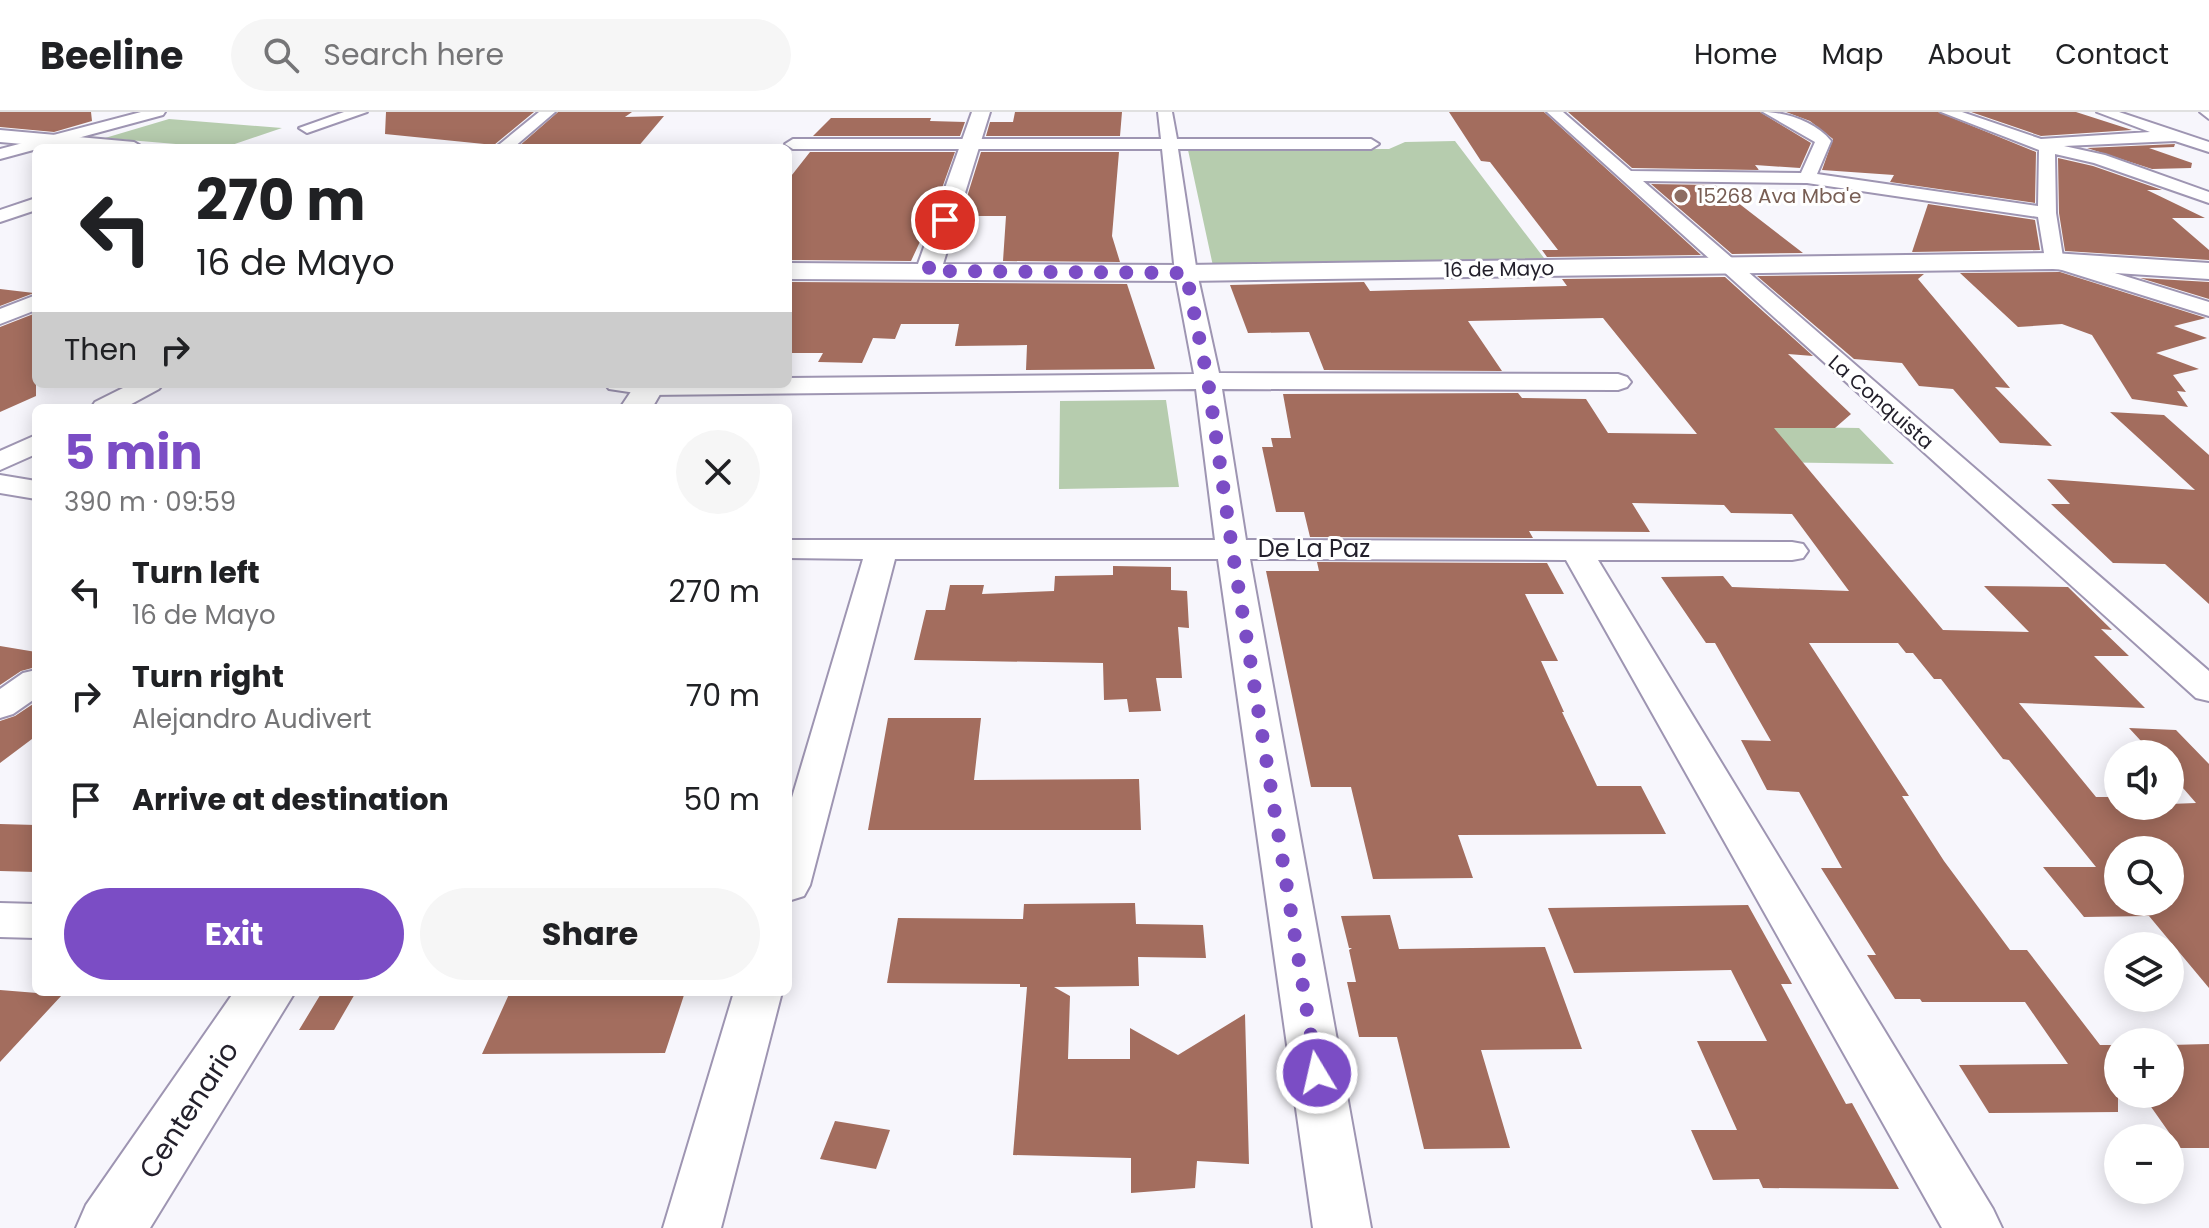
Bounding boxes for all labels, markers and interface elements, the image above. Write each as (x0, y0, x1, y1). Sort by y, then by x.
search box (231, 19, 791, 91)
text: Beeline (40, 29, 183, 82)
icon: search (259, 33, 303, 77)
text: Search here (323, 33, 504, 76)
text: Home (1694, 35, 1777, 74)
text: Map (1821, 35, 1883, 74)
text: About (1927, 35, 2011, 74)
text: Contact (2055, 35, 2169, 74)
text: 270 m (196, 161, 366, 240)
icon: left (64, 176, 168, 280)
place label: 15268 Ava Mba'e (1697, 182, 1862, 210)
pin (911, 186, 979, 254)
marker: 15268 Ava Mba'e (1672, 187, 1690, 205)
icon: arrive (923, 198, 967, 242)
text: 16 de Mayo (196, 237, 395, 288)
street label: 16 de Mayo (1444, 254, 1554, 284)
text: Then (64, 328, 137, 371)
icon: right (153, 328, 197, 372)
street label: La Conquista (1822, 348, 1940, 456)
text: 5 min (64, 419, 203, 486)
button: close (676, 430, 760, 514)
text: 390 m · 09:59 (64, 484, 236, 520)
street label: De La Paz (1258, 532, 1370, 565)
text: Turn left (132, 551, 260, 594)
icon: left (64, 570, 108, 614)
text: 270 m (669, 570, 760, 613)
text: 16 de Mayo (132, 597, 276, 633)
text: Turn right (132, 655, 284, 698)
icon: right (64, 674, 108, 718)
text: 70 m (686, 674, 760, 717)
text: Alejandro Audivert (132, 701, 372, 737)
map controls (2104, 740, 2184, 1204)
button: sound (2104, 740, 2184, 820)
icon: arrive (64, 778, 108, 822)
text: Arrive at destination (132, 778, 449, 821)
text: 50 m (683, 778, 760, 821)
button: search (2104, 836, 2184, 916)
button: Exit (64, 888, 404, 980)
button: Share (420, 888, 760, 980)
button: layers (2104, 932, 2184, 1012)
button: + (2104, 1028, 2184, 1108)
position arrow (1275, 1031, 1359, 1115)
street label: Centenario (130, 1034, 248, 1186)
button: − (2104, 1124, 2184, 1204)

